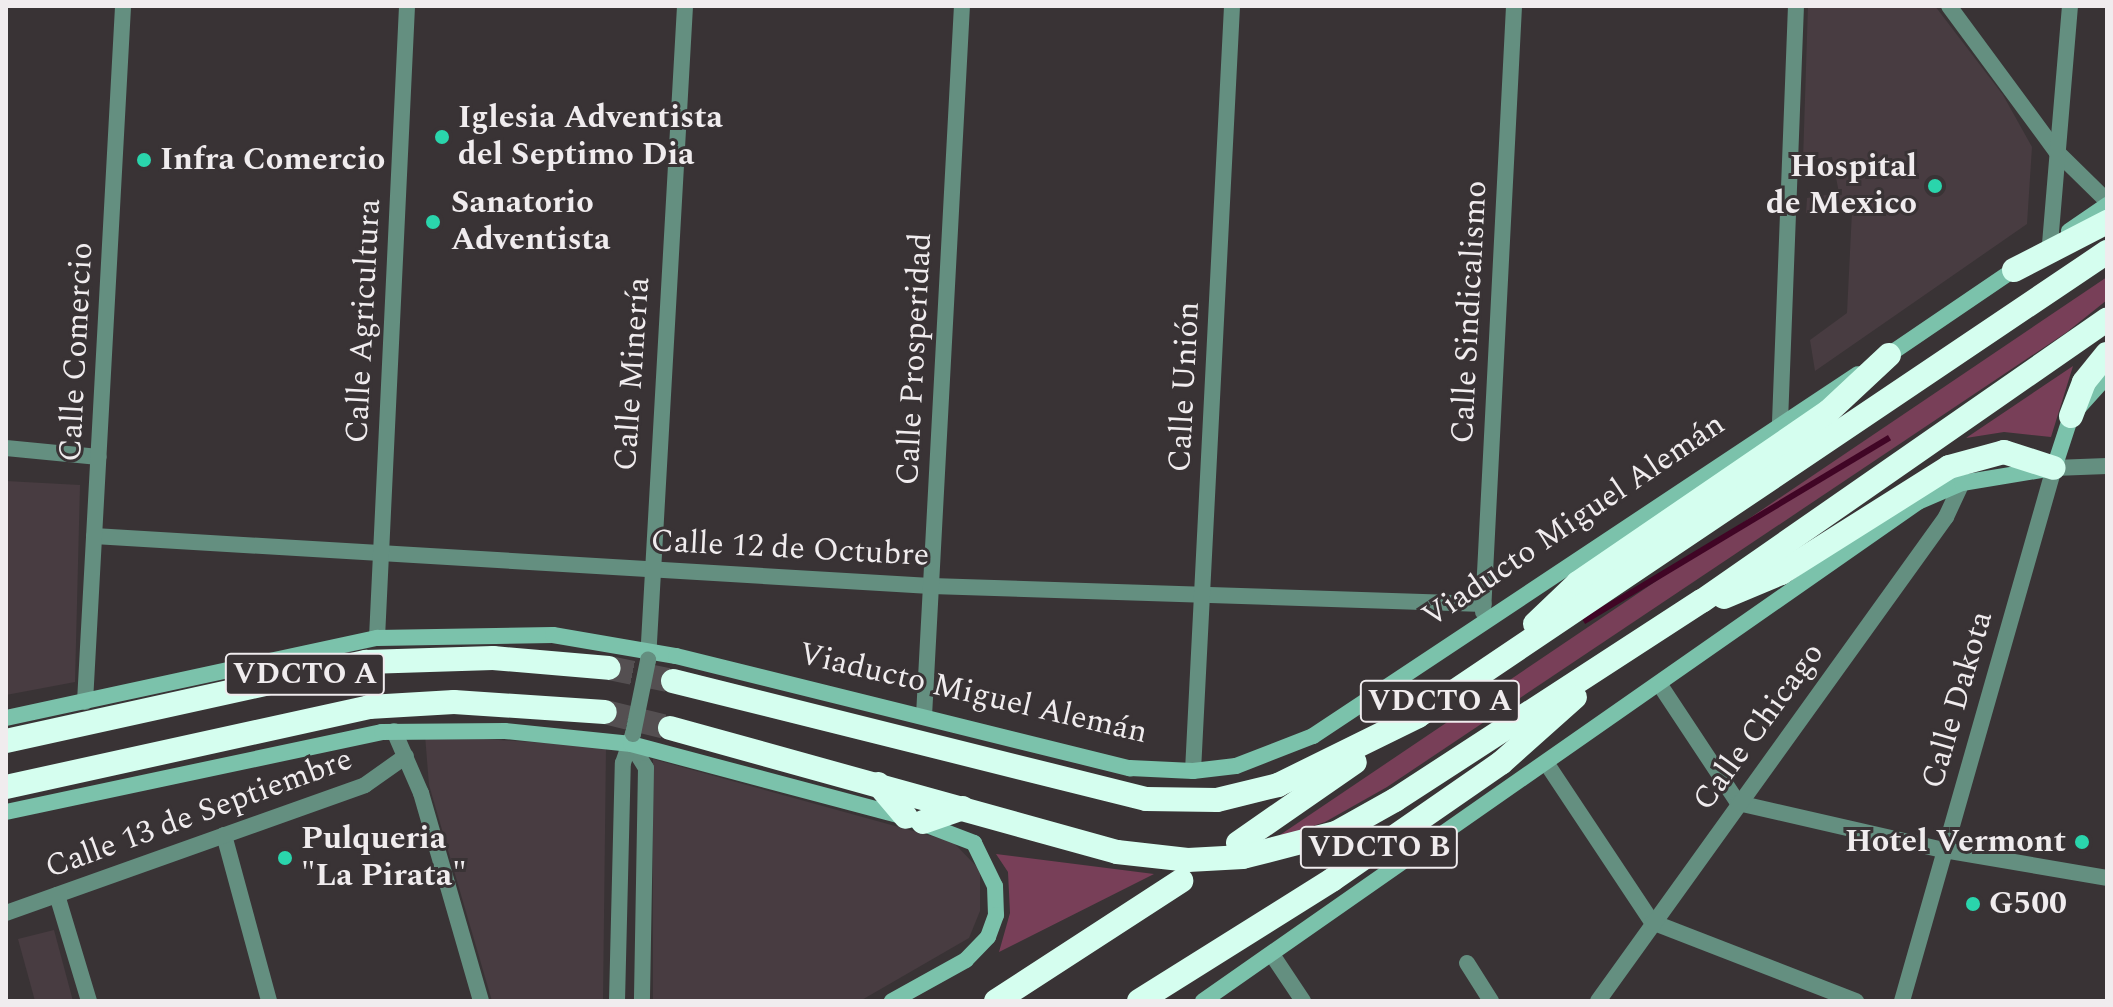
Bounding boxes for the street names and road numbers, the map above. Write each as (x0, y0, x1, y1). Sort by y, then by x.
street label: Calle Sindicalismo (1444, 179, 1496, 445)
street label: Calle Agricultura (338, 198, 390, 444)
street label: Calle Prosperidad (889, 232, 941, 486)
street label: Calle Comercio (52, 241, 102, 463)
street label: Calle Minería (607, 276, 659, 472)
street label: Calle Unión (1161, 301, 1209, 473)
street label: Viaducto Miguel Alemán (1416, 405, 1732, 637)
street label: Calle 12 de Octubre (650, 523, 930, 575)
street label: Calle Dakota (1914, 607, 2002, 793)
street label: Viaducto Miguel Alemán (795, 635, 1151, 753)
street label: Calle Chicago (1685, 636, 1833, 818)
road number: VDCTO A (223, 648, 387, 700)
road number: VDCTO A (1358, 675, 1522, 727)
street label: Calle 13 de Septiembre (40, 741, 358, 887)
road number: VDCTO B (1299, 821, 1459, 873)

